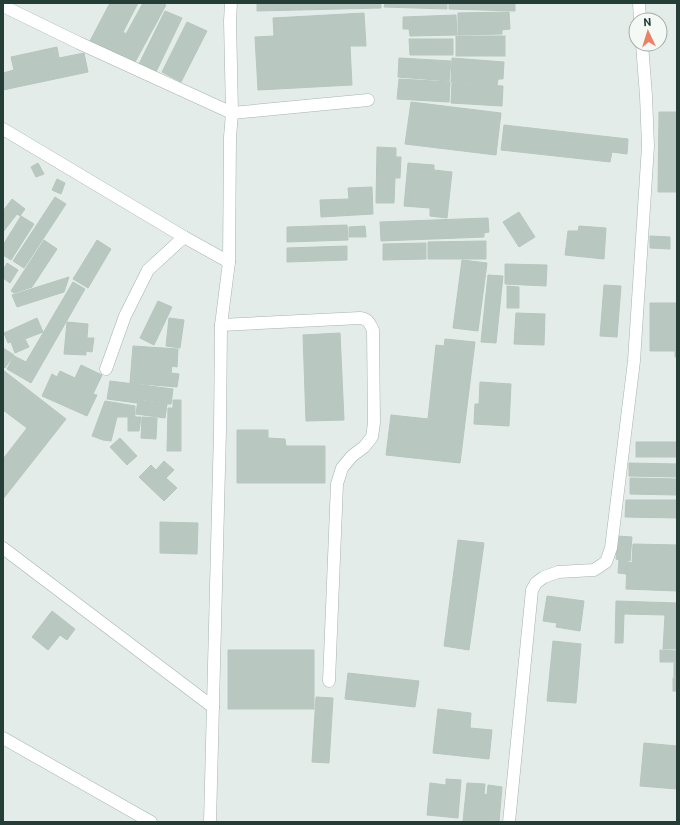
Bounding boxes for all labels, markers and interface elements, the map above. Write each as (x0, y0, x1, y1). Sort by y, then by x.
north arrow (628, 12, 668, 52)
text: N (643, 16, 652, 29)

